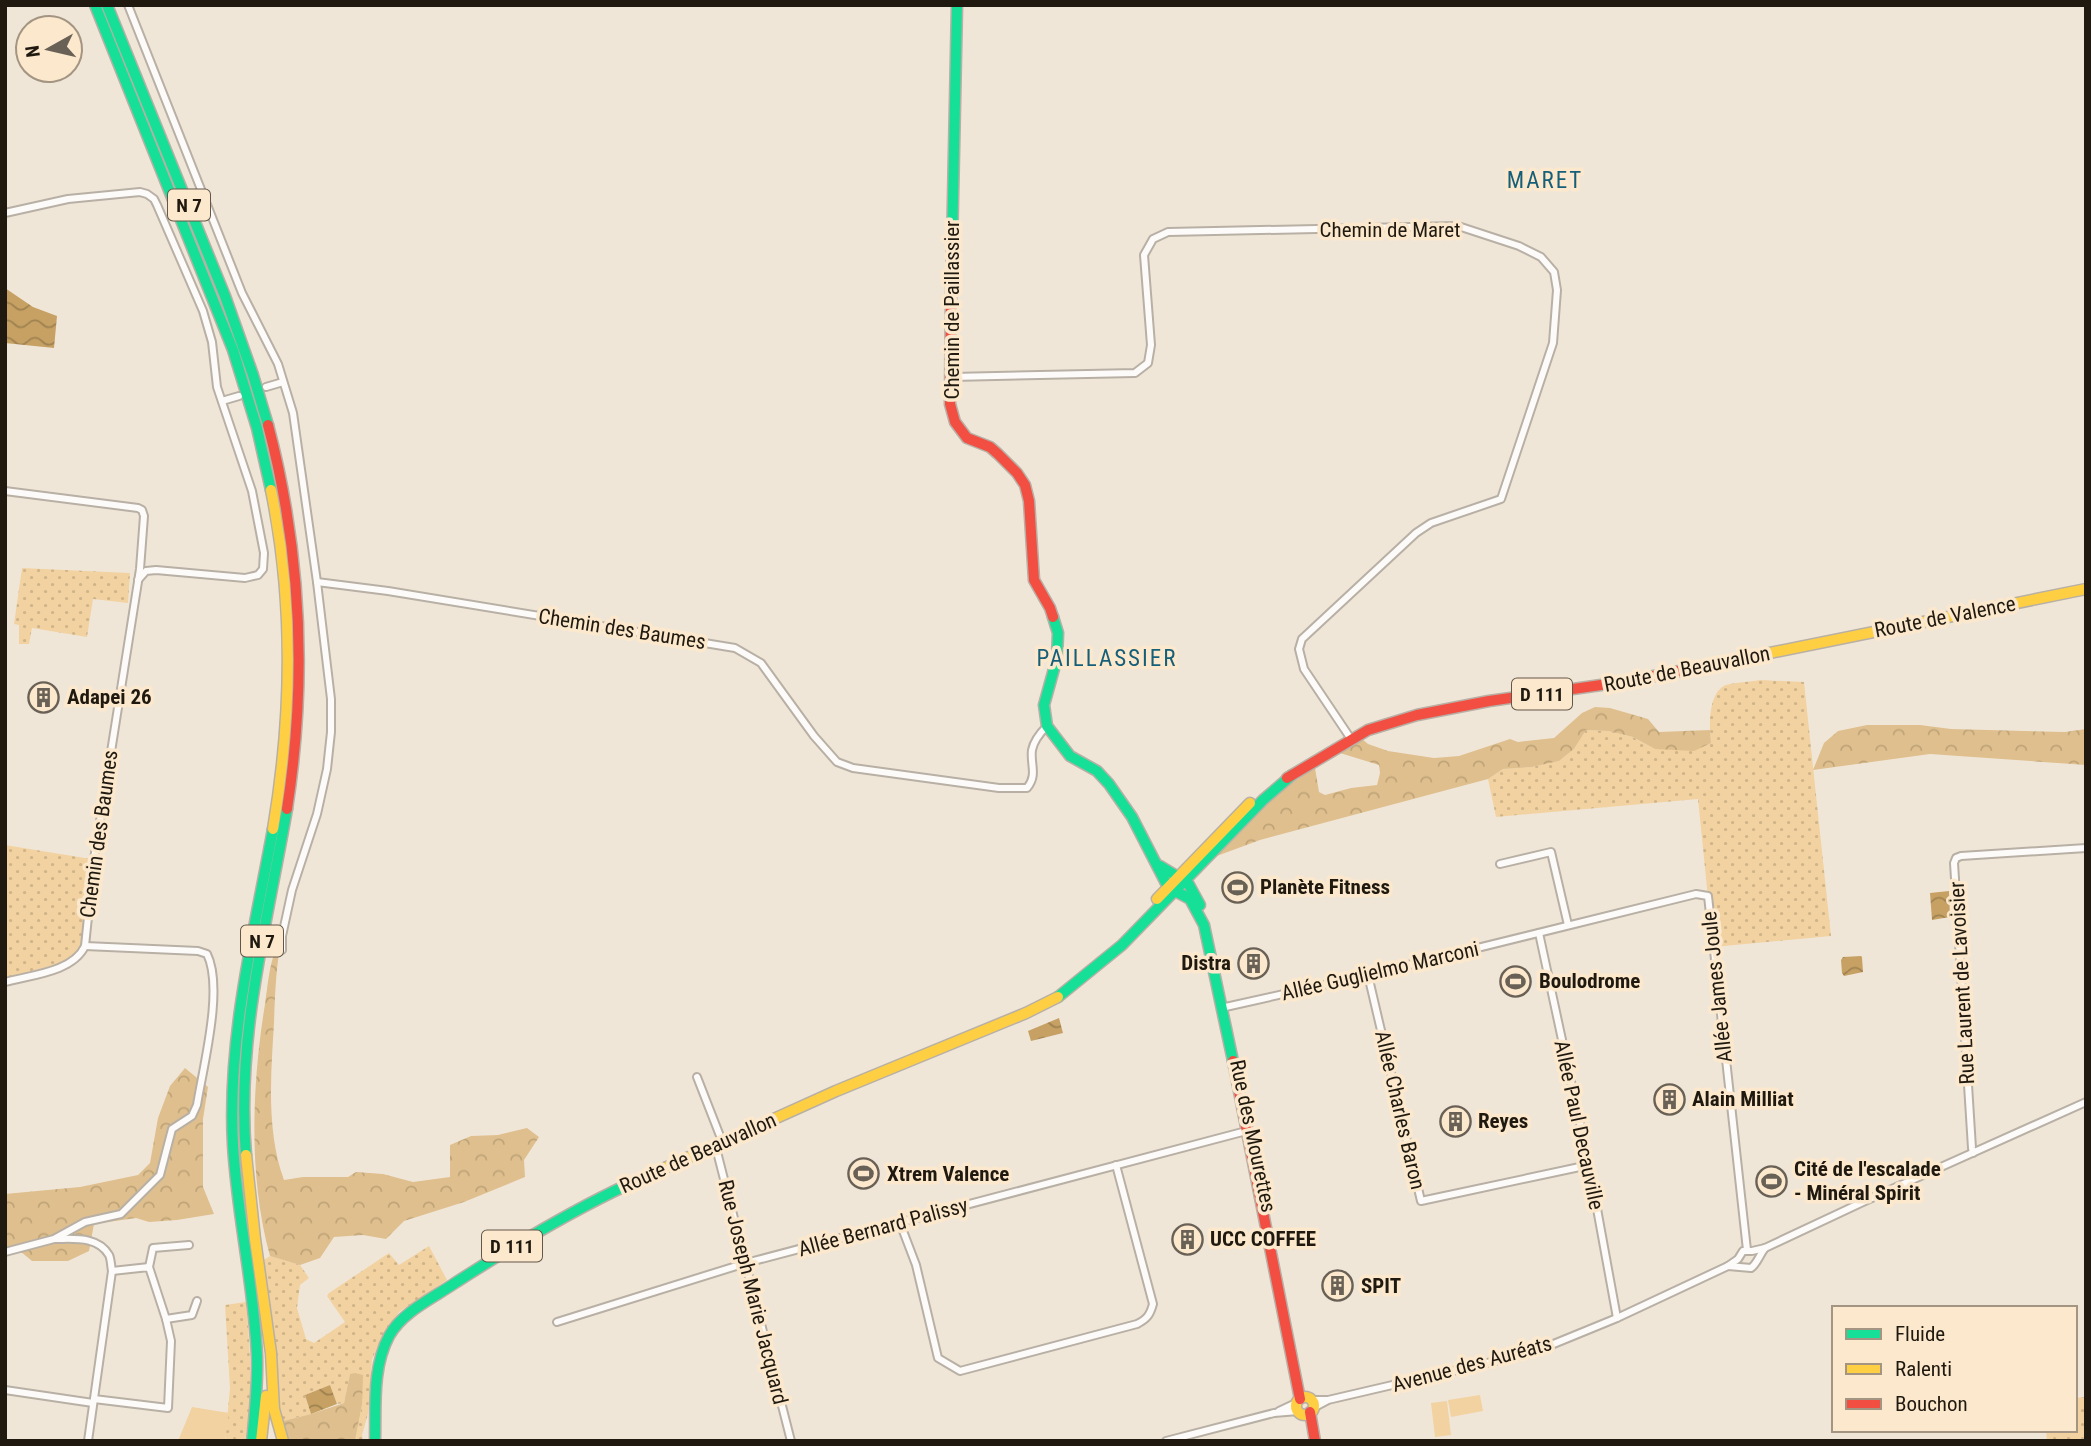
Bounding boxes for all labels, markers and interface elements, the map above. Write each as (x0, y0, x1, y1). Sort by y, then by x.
north arrow (14, 14, 84, 84)
text: N (20, 44, 45, 59)
district label: MARET (1507, 167, 1583, 194)
road number: N 7 (168, 190, 210, 220)
street label: Chemin de Maret (1320, 218, 1460, 242)
street label: Chemin de Paillassier (940, 221, 964, 399)
street label: Route de Valence (1872, 591, 2018, 642)
street label: Chemin des Baumes (537, 604, 707, 654)
street label: Route de Beauvallon (1602, 641, 1772, 697)
district label: PAILLASSIER (1037, 645, 1177, 672)
road number: D 111 (1512, 678, 1572, 709)
building icon: Adapei 26 (27, 680, 61, 714)
place label: Adapei 26 (67, 685, 152, 709)
street label: Chemin des Baumes (75, 749, 123, 919)
sports icon: Planète Fitness (1220, 870, 1254, 904)
place label: Planète Fitness (1260, 875, 1390, 899)
street label: Rue Laurent de Lavoisier (1945, 881, 1979, 1085)
street label: Allée James Joule (1697, 910, 1737, 1064)
road number: N 7 (241, 925, 283, 956)
street label: Allée Guglielmo Marconi (1279, 937, 1481, 1005)
building icon: Distra (1237, 946, 1271, 980)
place label: Distra (1181, 951, 1231, 975)
sports icon: Boulodrome (1499, 964, 1533, 998)
place label: Boulodrome (1539, 969, 1640, 993)
street label: Allée Charles Baron (1370, 1028, 1430, 1192)
street label: Allée Paul Decauville (1549, 1038, 1609, 1212)
street label: Rue des Mourettes (1225, 1058, 1281, 1214)
building icon: Alain Milliat (1652, 1082, 1686, 1116)
place label: Alain Milliat (1692, 1087, 1794, 1111)
building icon: Reyes (1438, 1104, 1472, 1138)
street label: Route de Beauvallon (616, 1108, 780, 1198)
place label: Reyes (1478, 1109, 1528, 1133)
sports icon: Xtrem Valence (847, 1157, 881, 1191)
place label: Cité de l'escalade - Minéral Spirit (1794, 1157, 1941, 1205)
place label: Xtrem Valence (887, 1162, 1009, 1186)
sports icon: Cité de l'escalade - Minéral Spirit (1754, 1164, 1788, 1198)
street label: Rue Joseph Marie Jacquard (713, 1177, 793, 1407)
street label: Allée Bernard Palissy (795, 1193, 971, 1261)
building icon: UCC COFFEE (1170, 1222, 1204, 1256)
place label: UCC COFFEE (1210, 1227, 1316, 1251)
road number: D 111 (482, 1230, 542, 1262)
building icon: SPIT (1321, 1269, 1355, 1303)
place label: SPIT (1361, 1274, 1401, 1298)
legend (1832, 1306, 2077, 1432)
text: Fluide (1895, 1322, 1945, 1346)
street label: Avenue des Auréats (1390, 1331, 1554, 1397)
text: Ralenti (1895, 1357, 1952, 1381)
text: Bouchon (1895, 1392, 1968, 1416)

